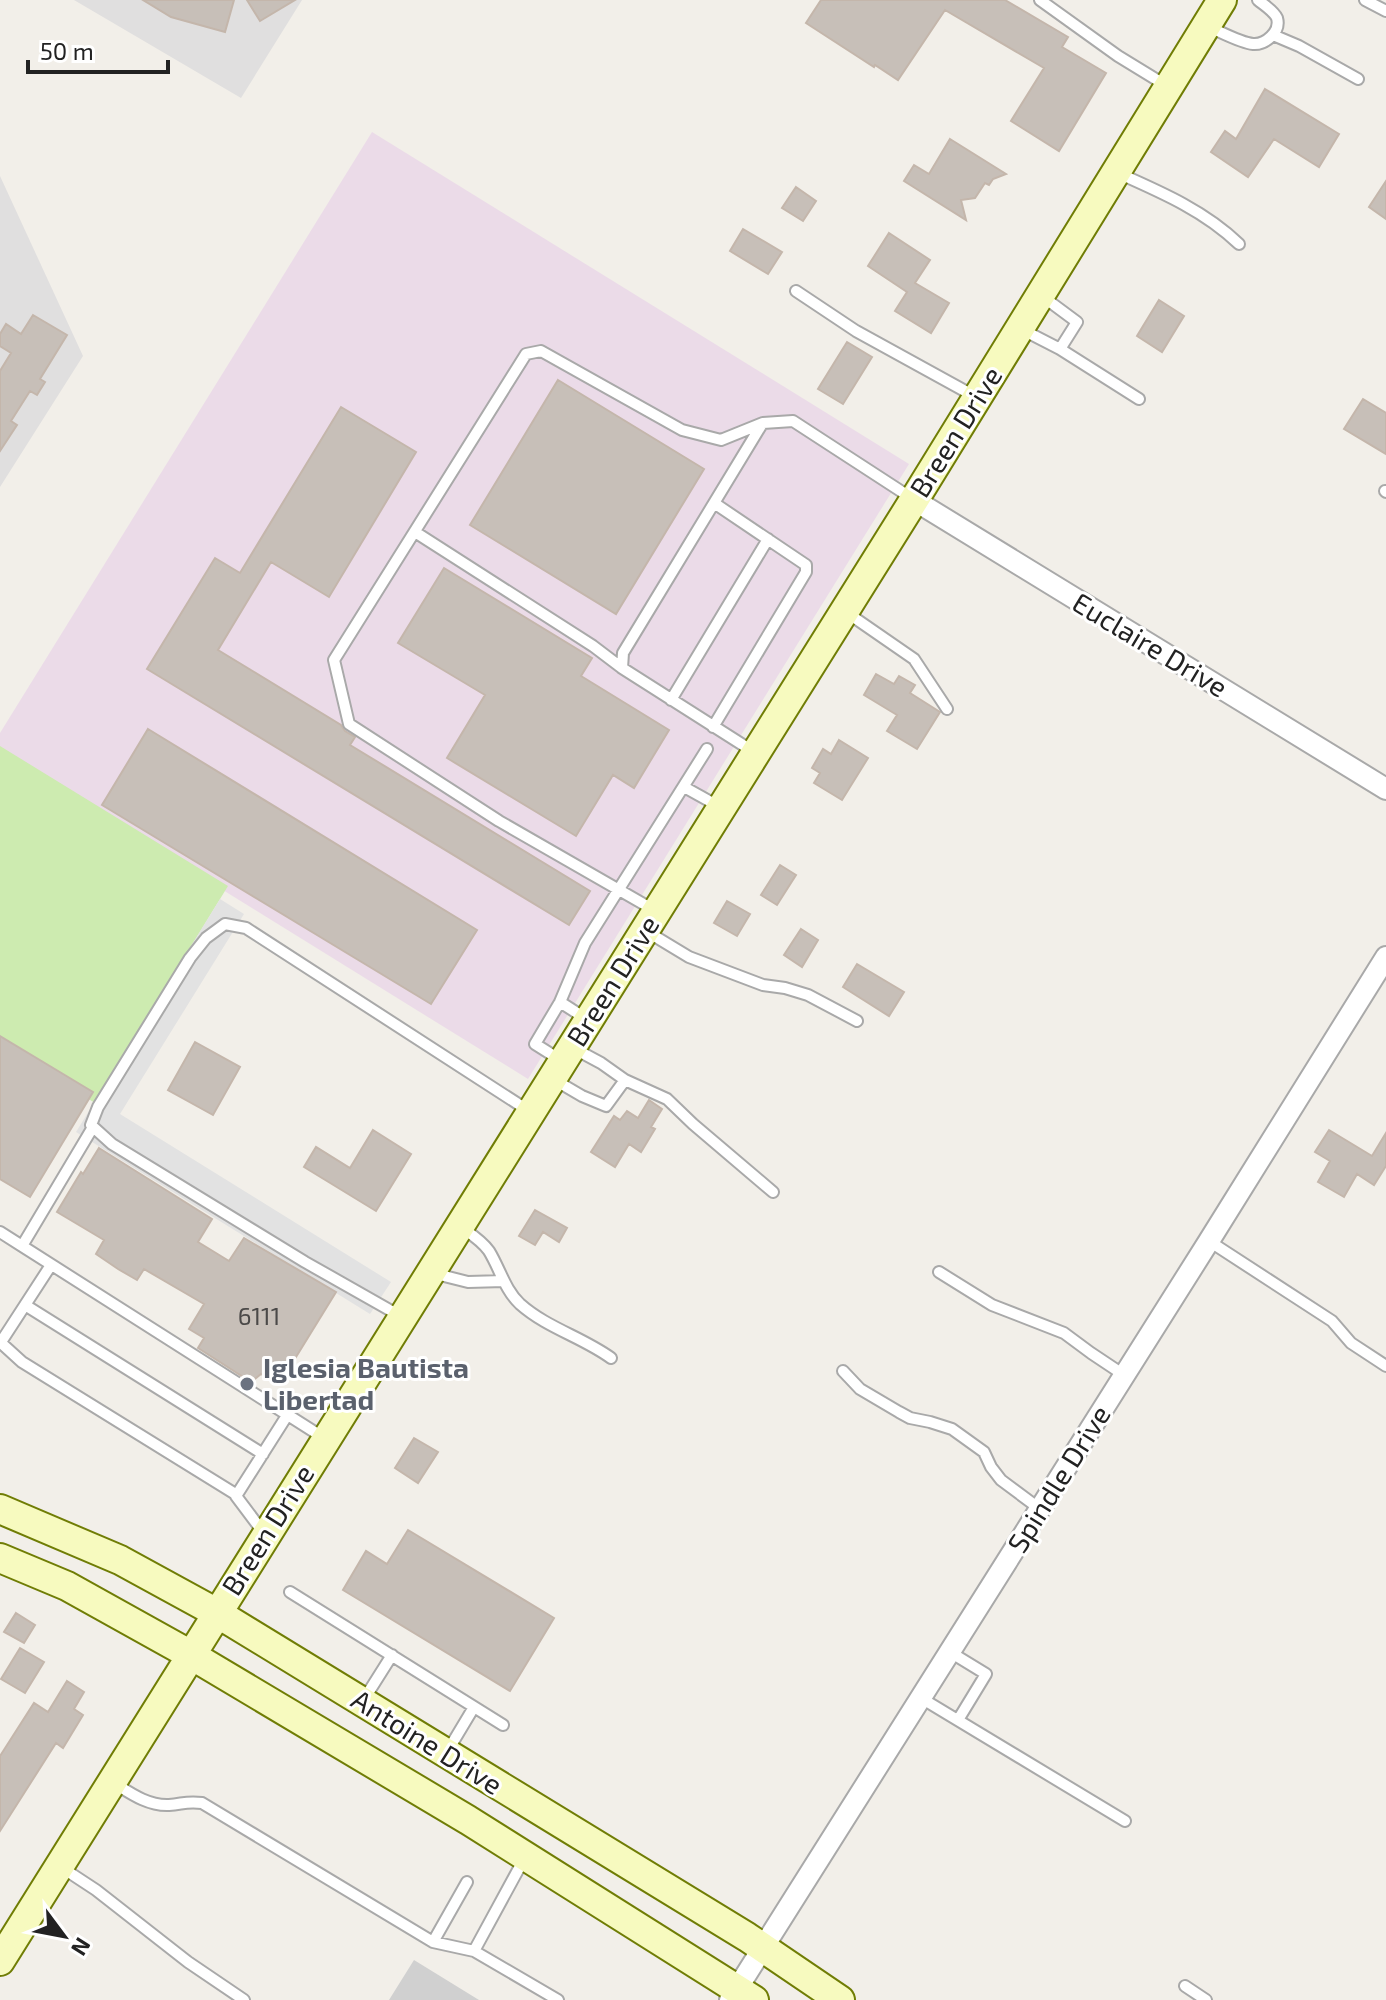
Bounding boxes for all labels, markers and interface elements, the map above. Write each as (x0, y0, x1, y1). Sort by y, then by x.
scale bar (28, 24, 168, 74)
text: 50 m (40, 36, 94, 65)
street label: Breen Drive (902, 360, 1009, 503)
street label: Euclaire Drive (1067, 585, 1234, 704)
street label: Breen Drive (559, 909, 666, 1052)
house number: 6111 (238, 1301, 280, 1330)
place label: Iglesia Bautista Libertad (263, 1350, 469, 1416)
marker: Iglesia Bautista Libertad (238, 1375, 256, 1393)
street label: Spindle Drive (999, 1399, 1117, 1558)
street label: Breen Drive (214, 1458, 321, 1601)
street label: Antoine Drive (346, 1681, 509, 1801)
north arrow (24, 1896, 104, 1976)
text: N (67, 1934, 97, 1961)

